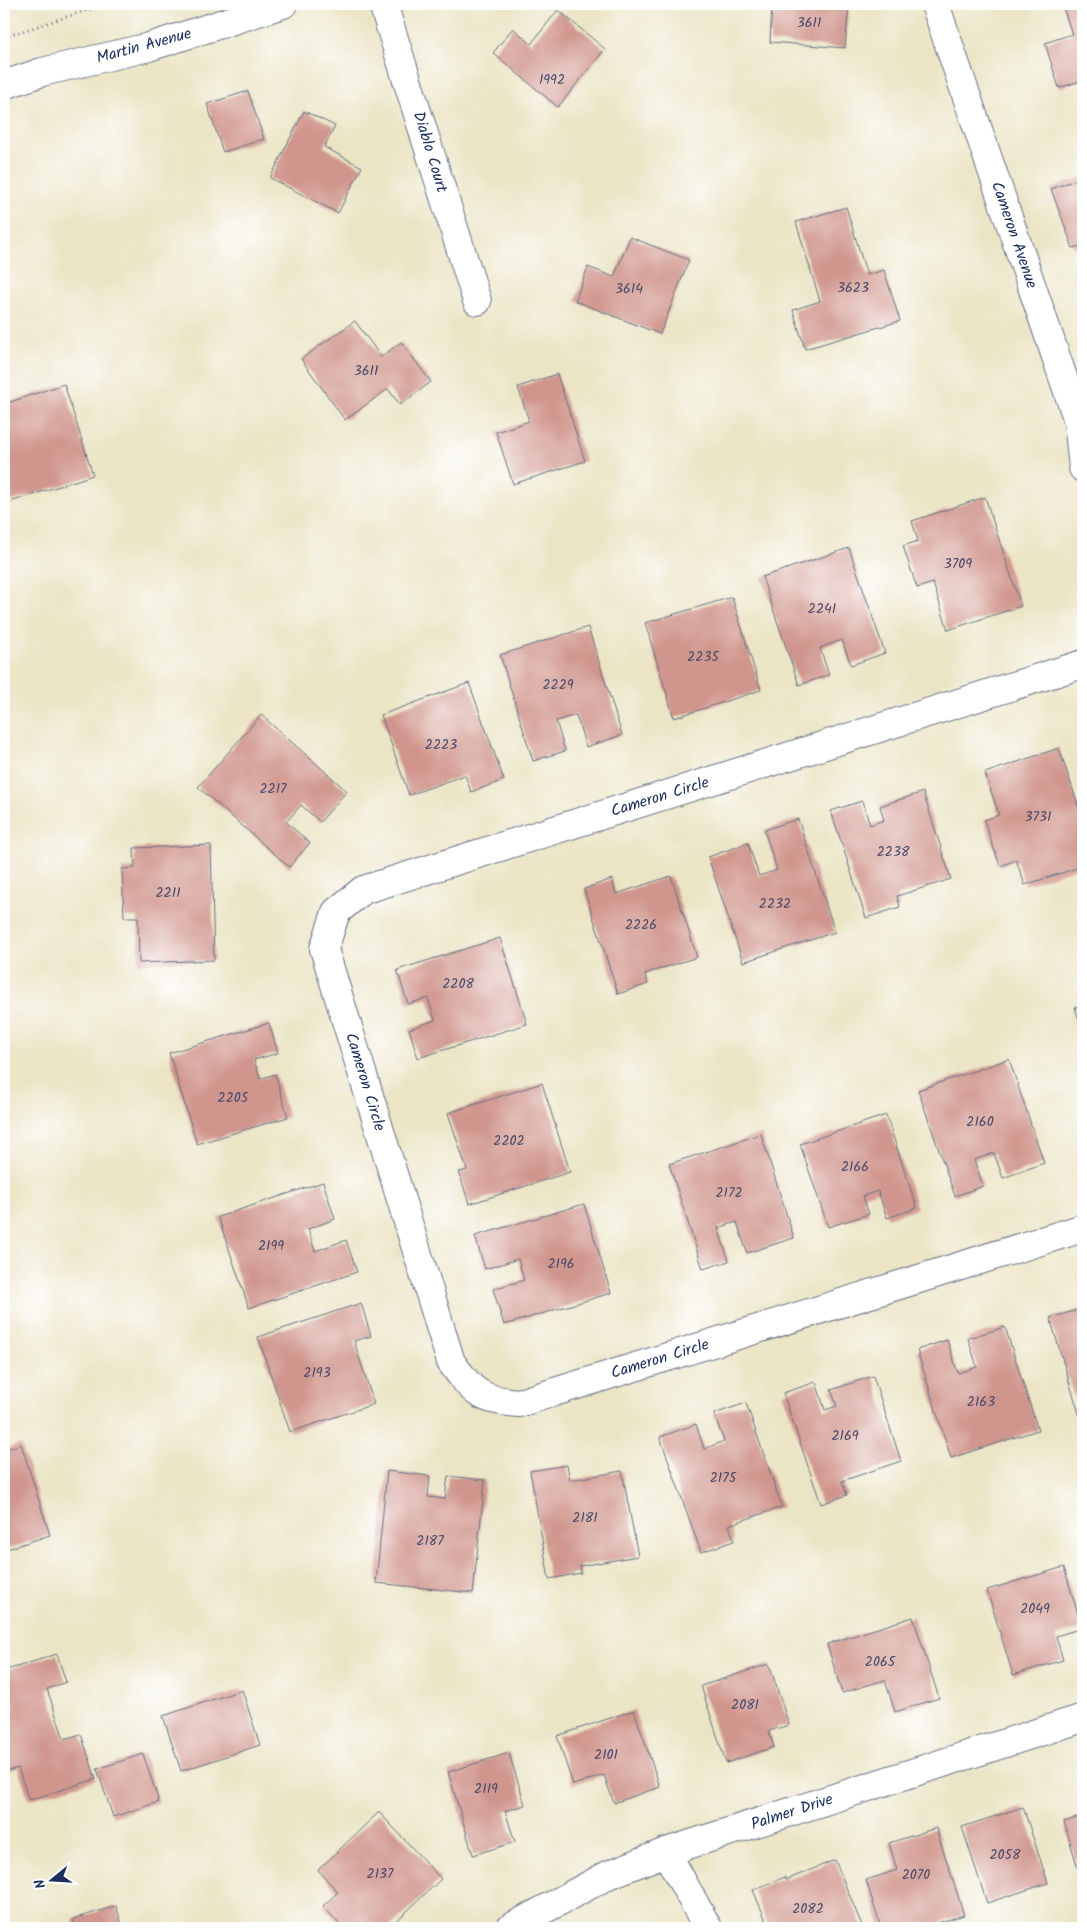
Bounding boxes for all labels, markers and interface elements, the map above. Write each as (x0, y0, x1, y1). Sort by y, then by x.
house number: 3611 (797, 12, 821, 34)
street label: Martin Avenue (94, 21, 194, 71)
house number: 1992 (539, 69, 565, 91)
street label: Diablo Court (406, 108, 454, 196)
street label: Cameron Avenue (984, 178, 1044, 292)
house number: 3623 (837, 277, 869, 299)
house number: 3614 (615, 278, 643, 300)
house number: 3611 (354, 360, 378, 382)
house number: 3709 (944, 553, 972, 575)
house number: 2241 (808, 598, 836, 620)
house number: 2235 (687, 646, 720, 668)
house number: 2229 (542, 674, 574, 696)
house number: 2223 (425, 734, 457, 756)
street label: Cameron Circle (608, 770, 712, 824)
house number: 2217 (259, 778, 287, 800)
house number: 3731 (1025, 806, 1051, 828)
house number: 2238 (877, 841, 910, 863)
house number: 2211 (155, 882, 181, 904)
house number: 2232 (759, 893, 791, 915)
house number: 2226 (625, 914, 657, 936)
house number: 2208 (442, 973, 474, 995)
street label: Cameron Circle (338, 1030, 392, 1134)
house number: 2205 (218, 1087, 250, 1109)
house number: 2160 (966, 1111, 994, 1133)
house number: 2202 (493, 1130, 525, 1152)
house number: 2166 (841, 1156, 869, 1178)
house number: 2172 (715, 1182, 743, 1204)
house number: 2199 (258, 1235, 284, 1257)
house number: 2196 (547, 1253, 575, 1275)
street label: Cameron Circle (608, 1332, 712, 1386)
house number: 2193 (303, 1362, 331, 1384)
house number: 2163 (967, 1391, 995, 1413)
house number: 2169 (831, 1425, 859, 1447)
house number: 2175 (710, 1467, 738, 1489)
house number: 2181 (572, 1507, 598, 1529)
house number: 2187 (416, 1530, 444, 1552)
house number: 2049 (1020, 1598, 1050, 1620)
house number: 2065 (865, 1651, 897, 1673)
house number: 2081 (731, 1694, 759, 1716)
house number: 2101 (594, 1744, 618, 1766)
house number: 2119 (474, 1778, 498, 1800)
street label: Palmer Drive (748, 1787, 836, 1837)
house number: 2058 (989, 1844, 1021, 1866)
north arrow (28, 1854, 78, 1904)
house number: 2137 (367, 1863, 394, 1885)
house number: 2070 (902, 1864, 930, 1886)
text: N (29, 1876, 52, 1891)
house number: 2082 (792, 1898, 824, 1920)

